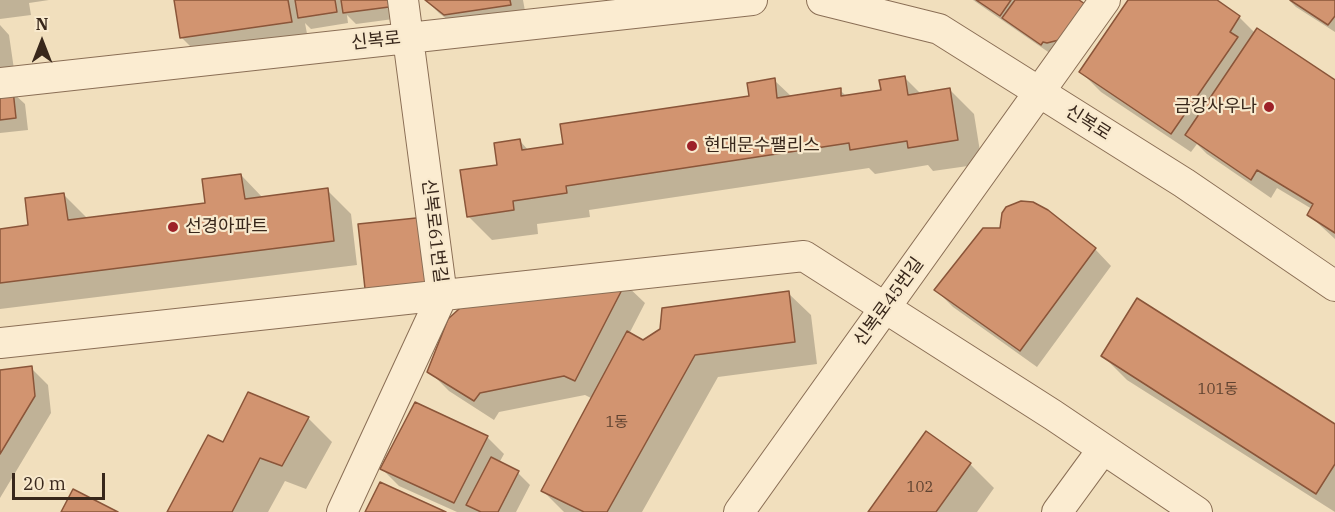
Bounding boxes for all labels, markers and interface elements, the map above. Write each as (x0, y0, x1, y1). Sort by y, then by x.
north arrow (12, 12, 72, 72)
text: N (36, 14, 48, 34)
street label: 신복로 (350, 28, 402, 54)
place label: 금강사우나 (1174, 96, 1257, 118)
marker: 금강사우나 (1262, 100, 1276, 114)
street label: 신복로 (1061, 101, 1115, 145)
place label: 현대문수팰리스 (704, 135, 820, 157)
marker: 현대문수팰리스 (685, 139, 699, 153)
street label: 신복로61번길 (417, 178, 451, 284)
place label: 선경아파트 (185, 216, 268, 238)
marker: 선경아파트 (166, 220, 180, 234)
street label: 신복로45번길 (850, 253, 928, 351)
house number: 101동 (1198, 381, 1238, 399)
house number: 1동 (606, 414, 628, 432)
scale bar (15, 461, 108, 499)
text: 20 m (23, 472, 66, 495)
house number: 102 (907, 479, 933, 497)

